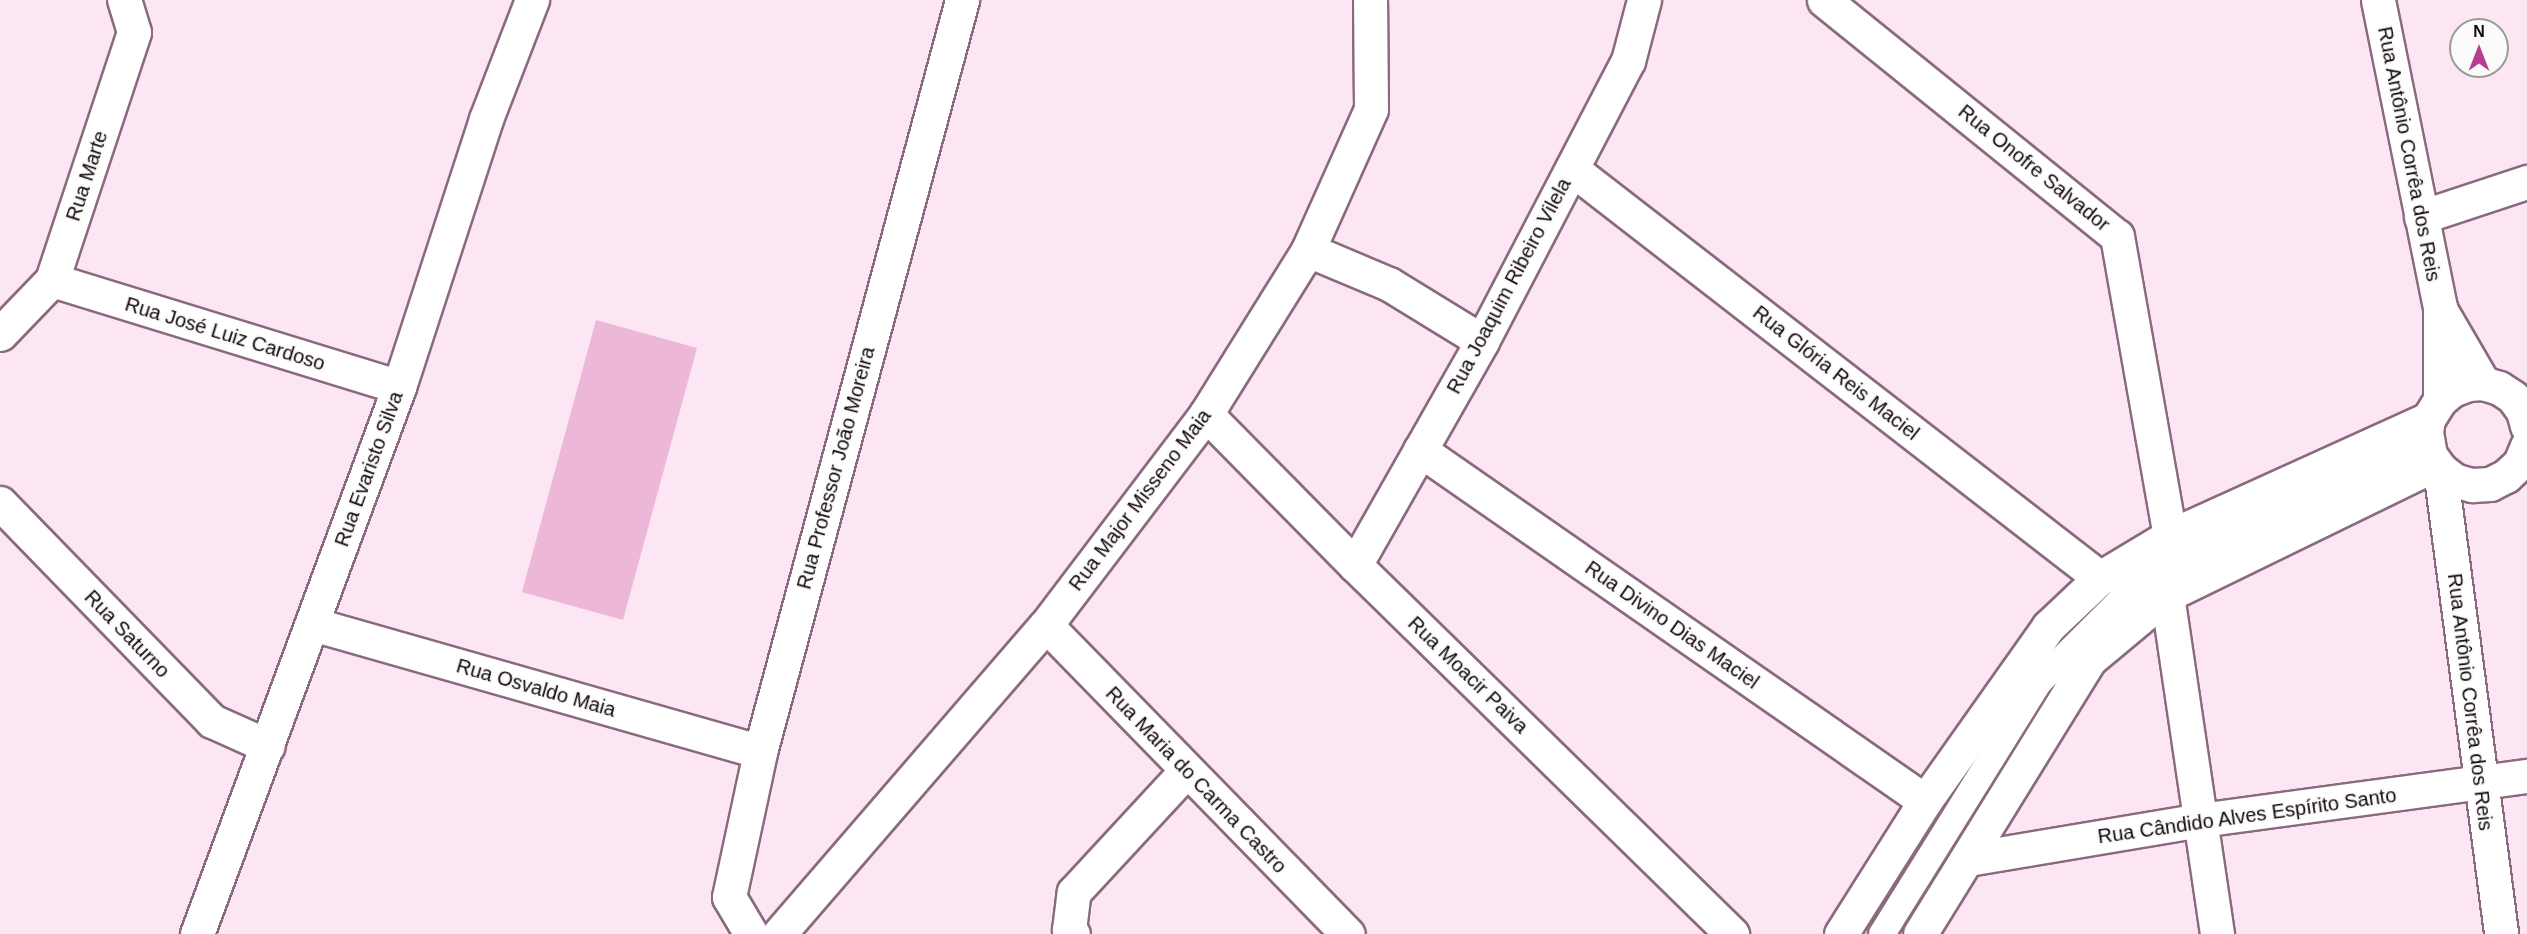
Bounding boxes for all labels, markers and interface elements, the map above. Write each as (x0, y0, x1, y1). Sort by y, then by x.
north arrow (2449, 18, 2509, 78)
text: N (2473, 23, 2485, 40)
street label: Rua Antônio Corrêa dos Reis (2372, 24, 2446, 284)
street label: Rua Onofre Salvador (1953, 100, 2115, 236)
street label: Rua Marte (61, 128, 113, 224)
street label: Rua Joaquim Ribeiro Vilela (1442, 174, 1576, 398)
street label: Rua José Luiz Cardoso (122, 292, 328, 376)
street label: Rua Glória Reis Maciel (1748, 301, 1924, 445)
street label: Rua Professor João Moreira (792, 344, 880, 592)
street label: Rua Evaristo Silva (330, 388, 408, 550)
street label: Rua Major Misseno Maia (1064, 404, 1216, 596)
street label: Rua Divino Dias Maciel (1580, 556, 1764, 694)
street label: Rua Antônio Corrêa dos Reis (2442, 571, 2498, 833)
street label: Rua Saturno (79, 585, 175, 683)
street label: Rua Moacir Paiva (1403, 612, 1533, 738)
street label: Rua Osvaldo Maia (454, 654, 618, 722)
street label: Rua Maria do Carma Castro (1101, 682, 1291, 878)
street label: Rua Cândido Alves Espírito Santo (2096, 783, 2398, 849)

